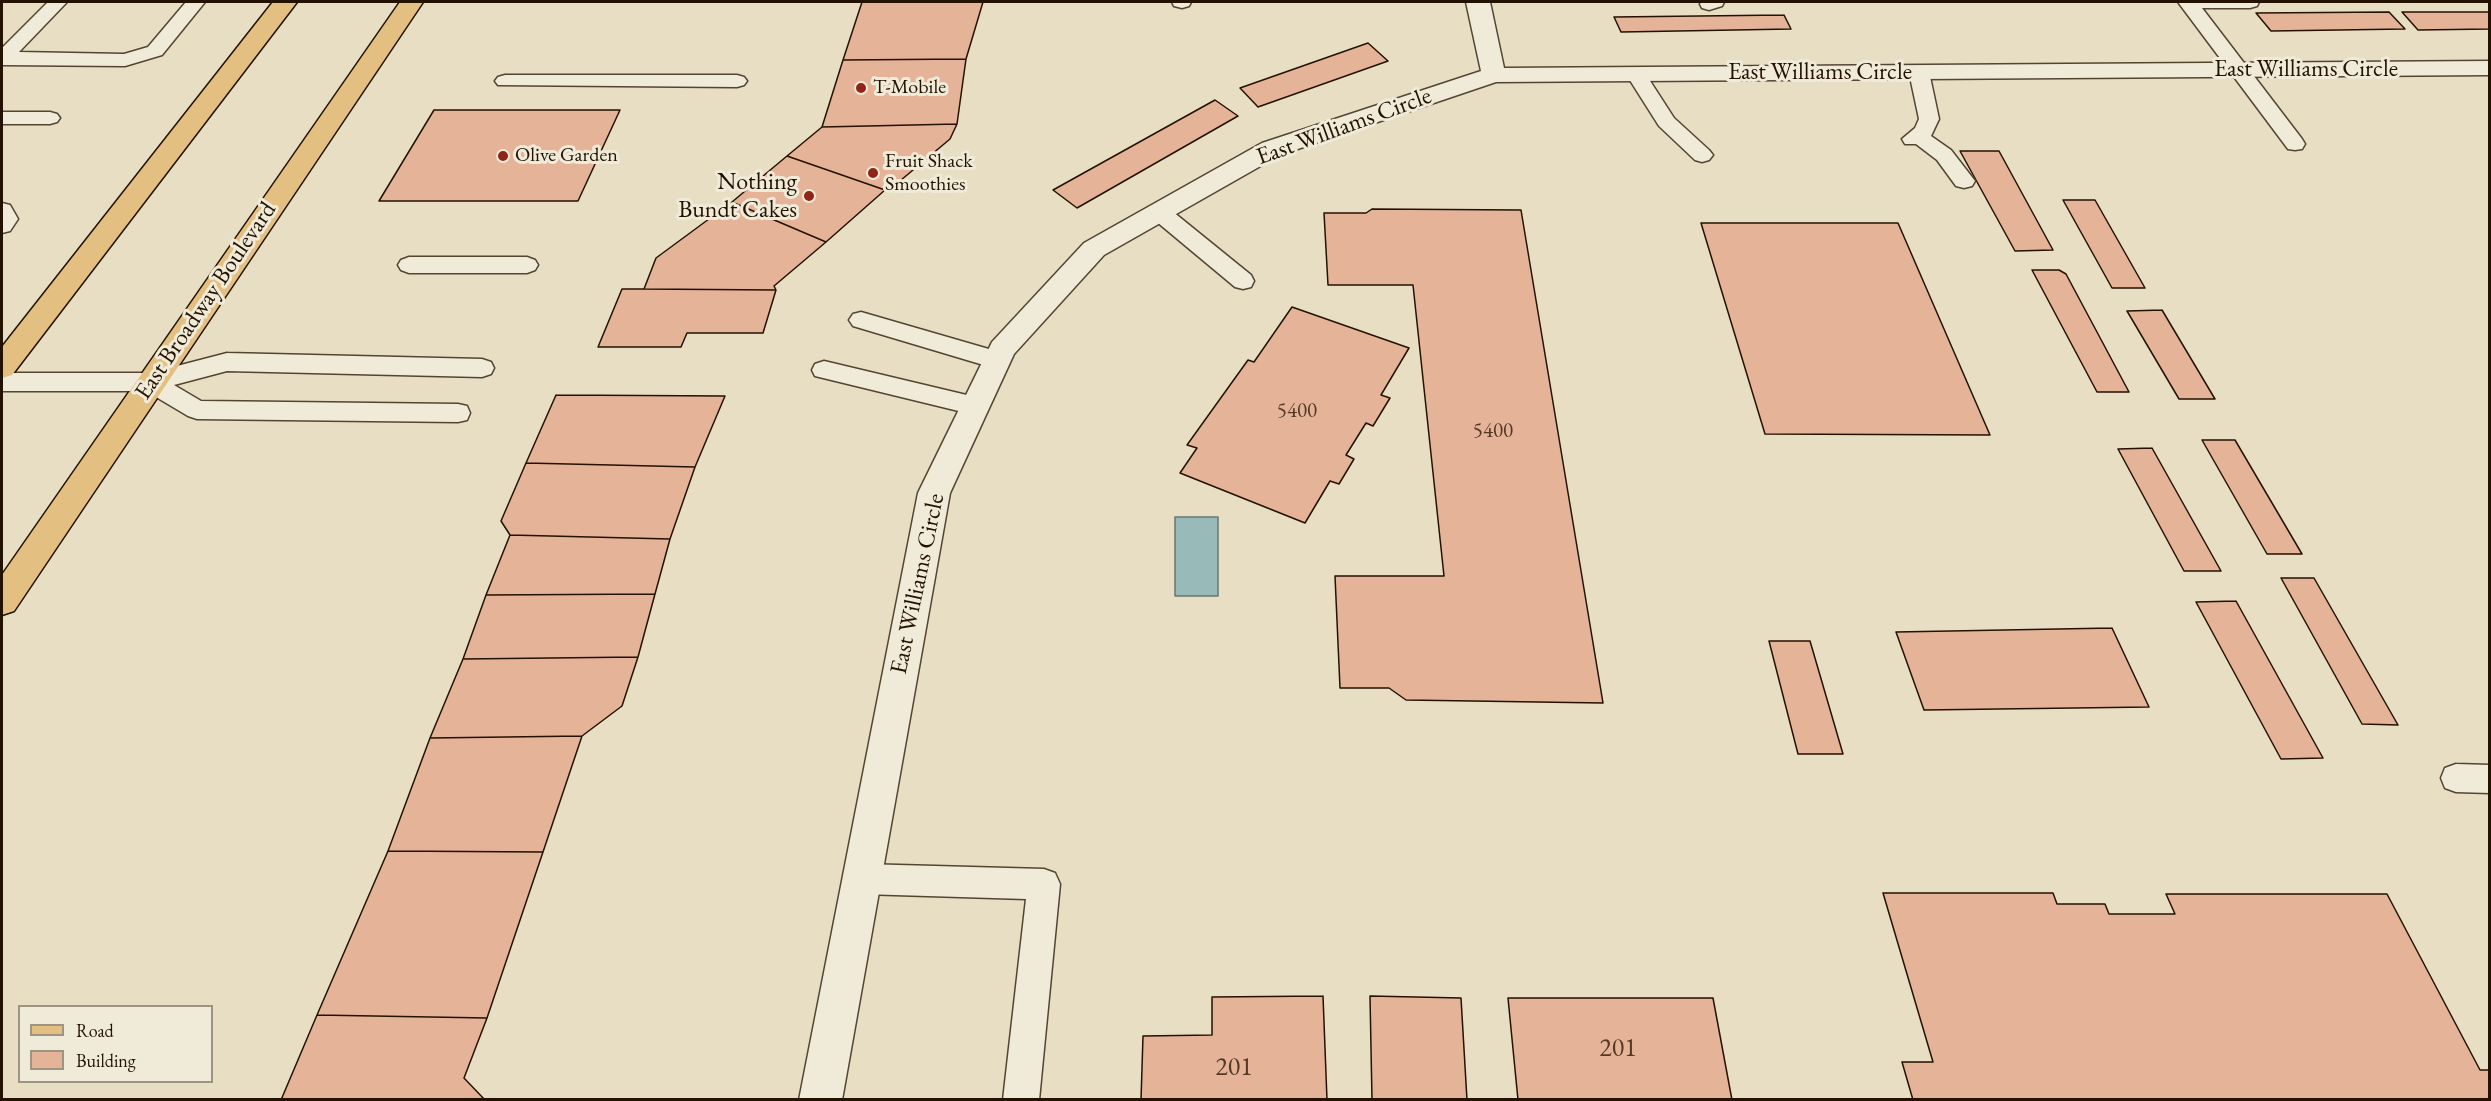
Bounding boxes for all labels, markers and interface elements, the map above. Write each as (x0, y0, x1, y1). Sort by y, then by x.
street label: East Williams Circle (2214, 55, 2398, 83)
street label: East Williams Circle (1728, 58, 1912, 86)
place label: T-Mobile (873, 76, 946, 100)
marker: T-Mobile (854, 81, 868, 95)
street label: East Williams Circle (1253, 82, 1435, 172)
place label: Olive Garden (515, 144, 618, 168)
marker: Olive Garden (496, 149, 510, 163)
place label: Fruit Shack Smoothies (885, 150, 973, 197)
marker: Fruit Shack Smoothies (866, 166, 880, 180)
place label: Nothing Bundt Cakes (678, 168, 797, 224)
marker: Nothing Bundt Cakes (802, 189, 816, 203)
street label: East Broadway Boulevard (129, 197, 283, 405)
house number: 5400 (1277, 398, 1317, 424)
house number: 5400 (1473, 418, 1513, 444)
street label: East Williams Circle (885, 491, 951, 677)
legend (18, 1005, 213, 1083)
text: Road (76, 1019, 114, 1042)
house number: 201 (1599, 1033, 1637, 1065)
text: Building (76, 1049, 136, 1072)
house number: 201 (1215, 1052, 1253, 1084)

